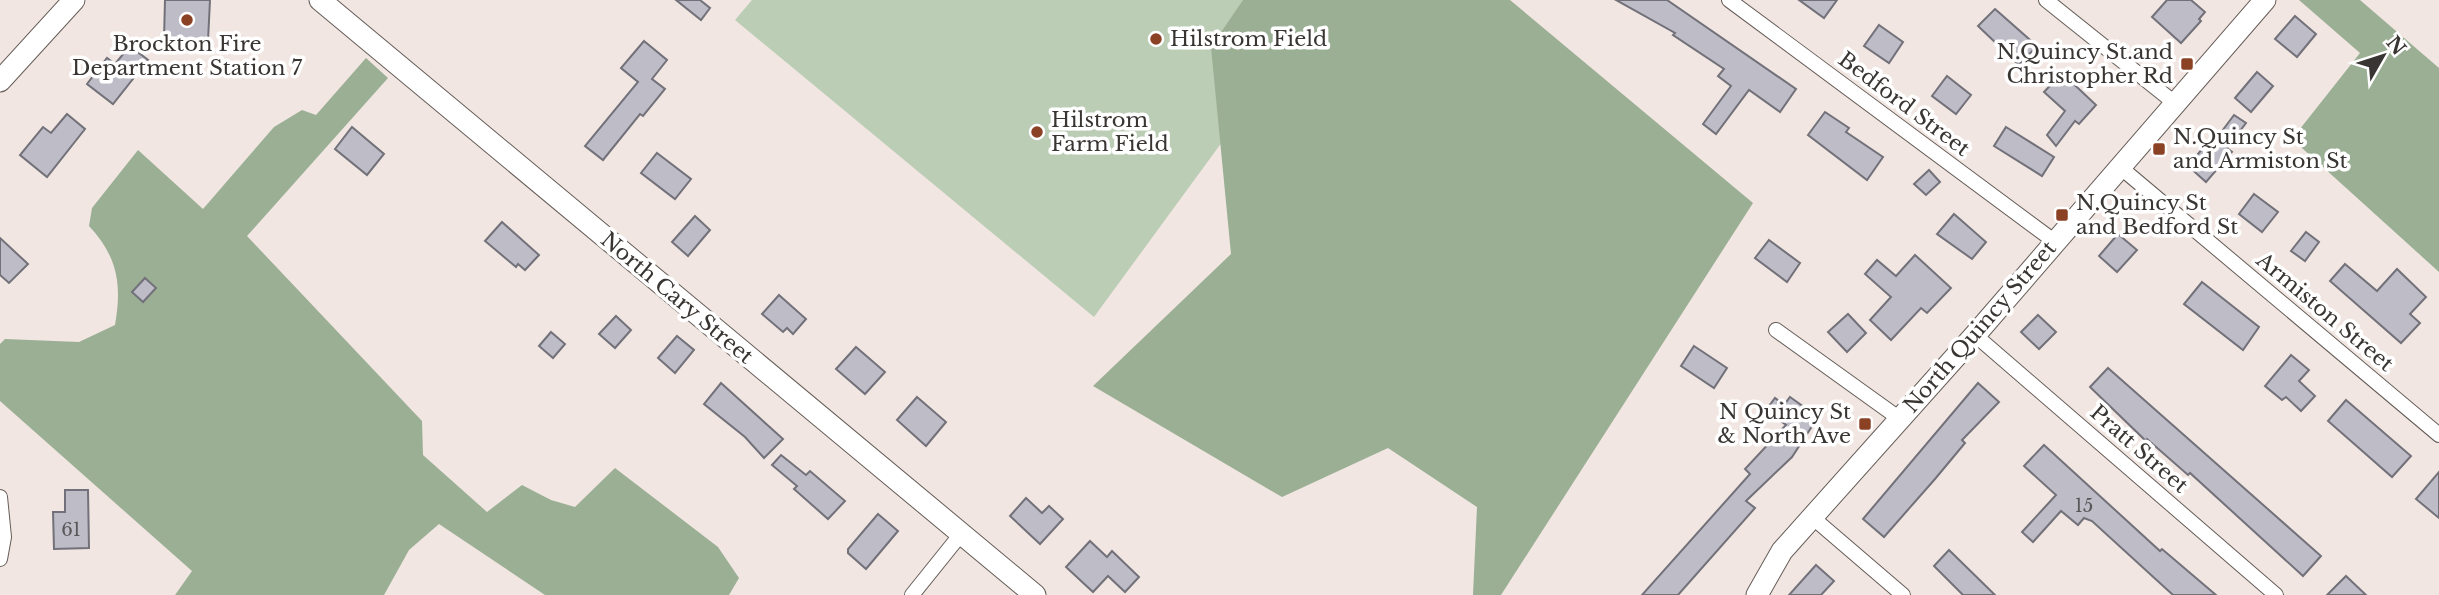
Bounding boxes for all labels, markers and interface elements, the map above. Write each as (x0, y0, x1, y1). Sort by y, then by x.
marker: Brockton Fire Department Station 7 (179, 12, 195, 28)
north arrow (2348, 21, 2418, 91)
place label: Hilstrom Field (1170, 26, 1327, 52)
place label: Brockton Fire Department Station 7 (72, 31, 303, 81)
marker: Hilstrom Field (1148, 31, 1164, 47)
text: N (2381, 31, 2410, 60)
place label: N.Quincy St.and Christopher Rd (1997, 39, 2173, 89)
street label: Bedford Street (1833, 46, 1975, 162)
marker: N.Quincy St.and Christopher Rd (2179, 56, 2195, 72)
place label: Hilstrom Farm Field (1051, 107, 1169, 157)
marker: Hilstrom Farm Field (1029, 124, 1045, 140)
place label: N.Quincy St and Armiston St (2173, 124, 2348, 174)
marker: N.Quincy St and Armiston St (2151, 141, 2167, 157)
place label: N.Quincy St and Bedford St (2076, 190, 2238, 240)
marker: N.Quincy St and Bedford St (2054, 207, 2070, 223)
street label: North Cary Street (596, 227, 759, 369)
street label: North Quincy Street (1898, 236, 2062, 418)
street label: Armiston Street (2250, 247, 2399, 377)
place label: N Quincy St & North Ave (1718, 399, 1851, 449)
street label: Pratt Street (2085, 399, 2193, 499)
marker: N Quincy St & North Ave (1857, 416, 1873, 432)
house number: 15 (2075, 495, 2093, 517)
house number: 61 (61, 519, 81, 541)

